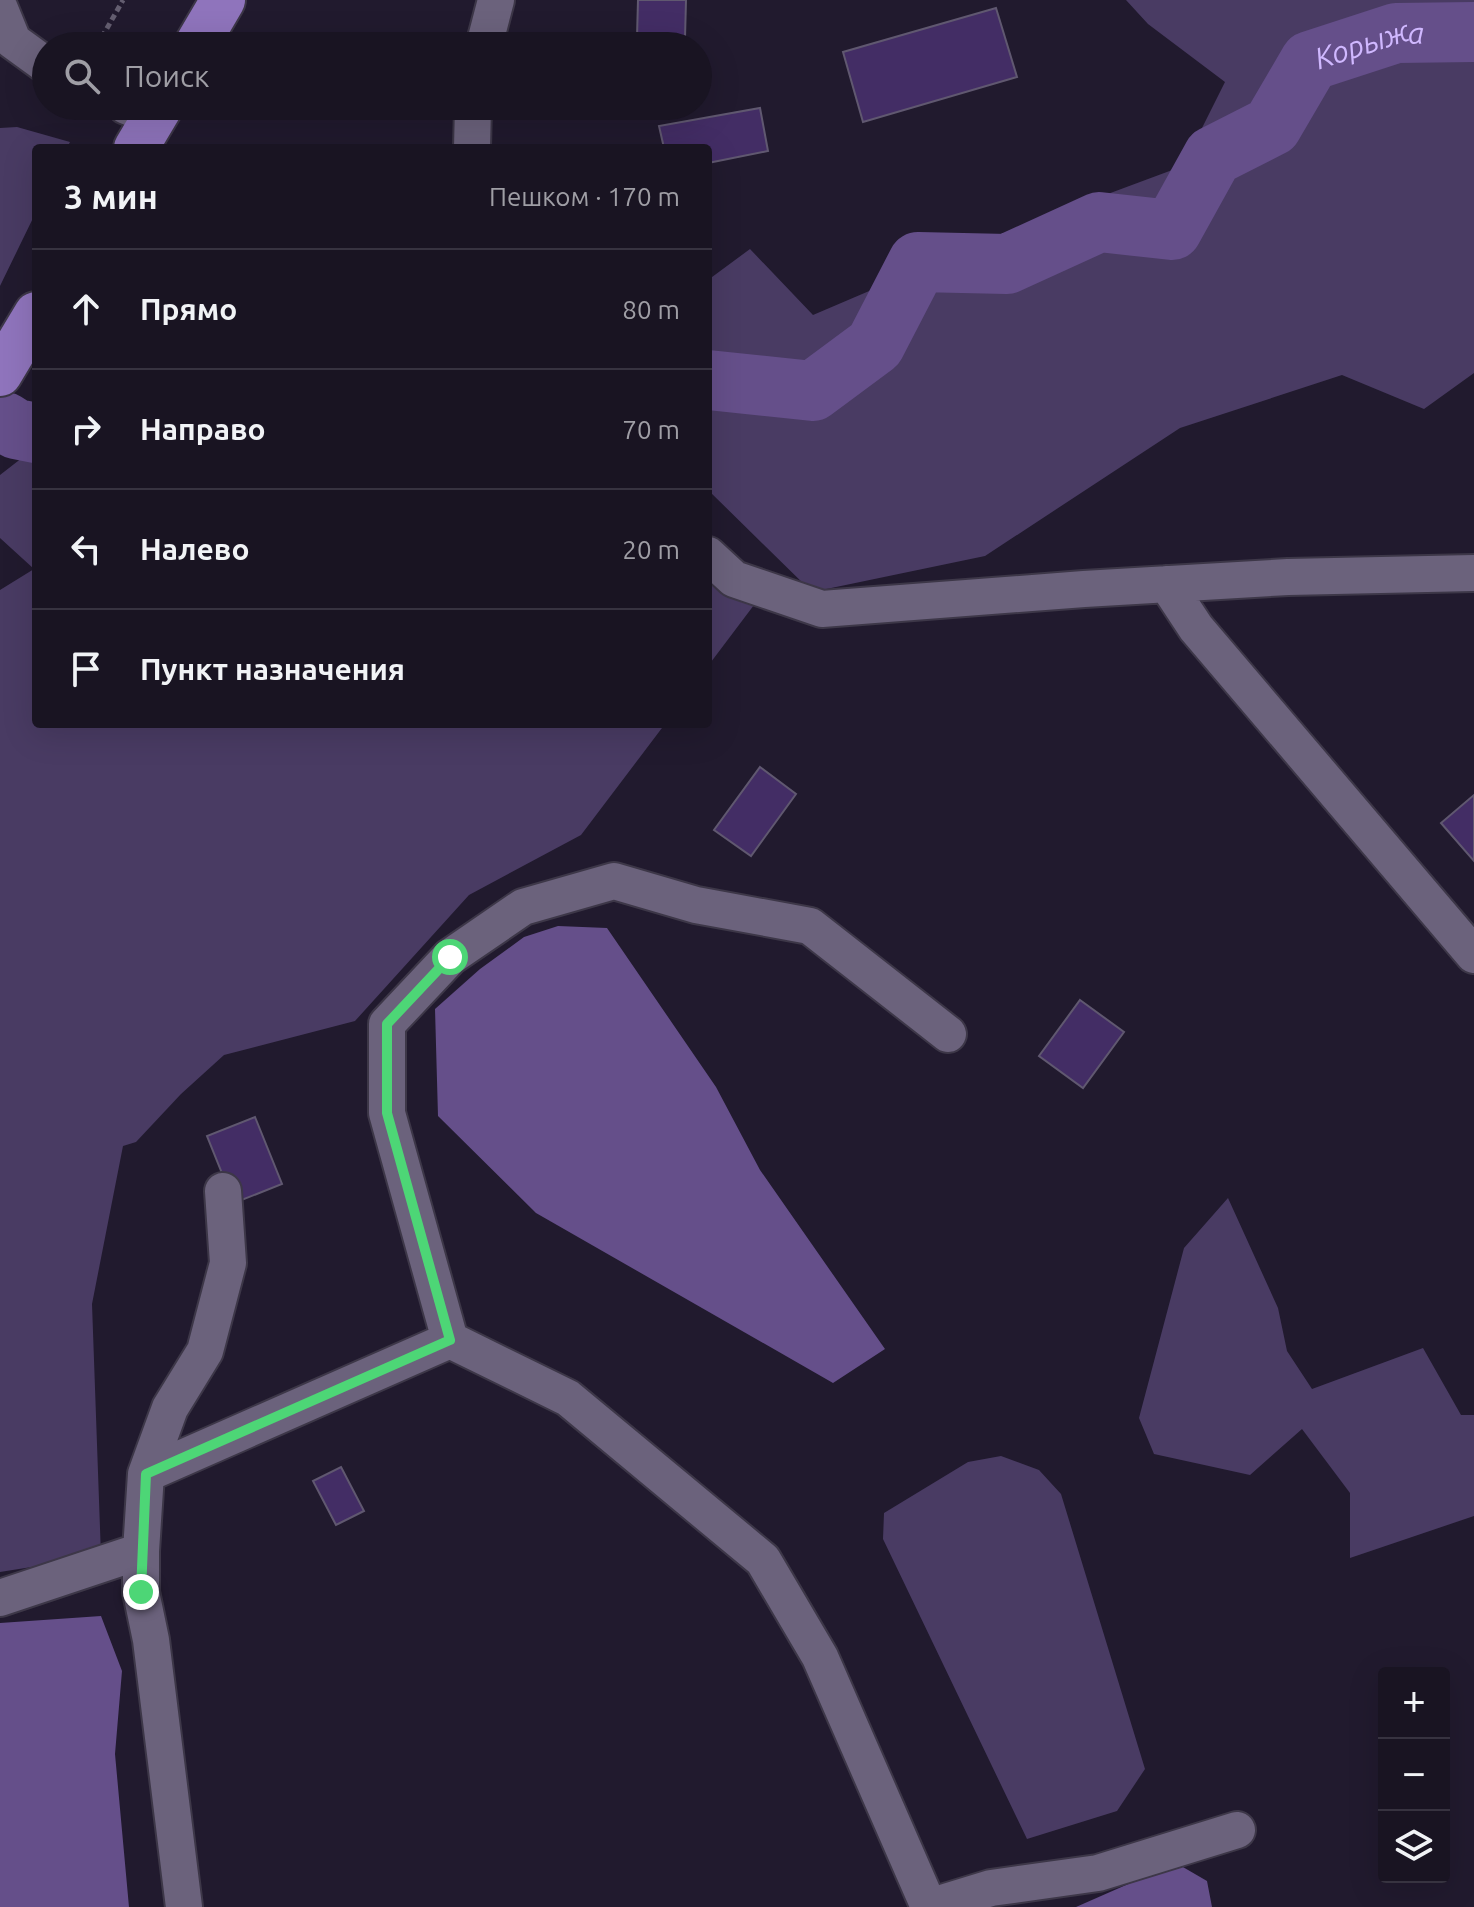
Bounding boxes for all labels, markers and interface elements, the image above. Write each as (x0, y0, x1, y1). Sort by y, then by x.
water label: Корыжа (1310, 13, 1424, 75)
search box (32, 32, 712, 120)
icon: search (60, 54, 104, 98)
text: Поиск (124, 59, 209, 93)
text: 3 мин (64, 177, 158, 215)
text: Пешком · 170 m (489, 182, 680, 211)
icon: ahead (64, 287, 108, 331)
text: Прямо (140, 292, 237, 326)
text: 80 m (622, 295, 680, 324)
icon: right (64, 407, 108, 451)
text: Направо (140, 412, 266, 446)
text: 70 m (622, 415, 680, 444)
icon: left (64, 527, 108, 571)
text: Налево (140, 532, 250, 566)
text: 20 m (622, 535, 680, 564)
icon: arrive (64, 647, 108, 691)
text: Пункт назначения (140, 652, 405, 686)
route start (432, 939, 468, 975)
route end (123, 1574, 159, 1610)
map controls (1378, 1667, 1450, 1883)
button: + (1378, 1667, 1450, 1739)
button: − (1378, 1739, 1450, 1811)
button: layers (1378, 1811, 1450, 1883)

